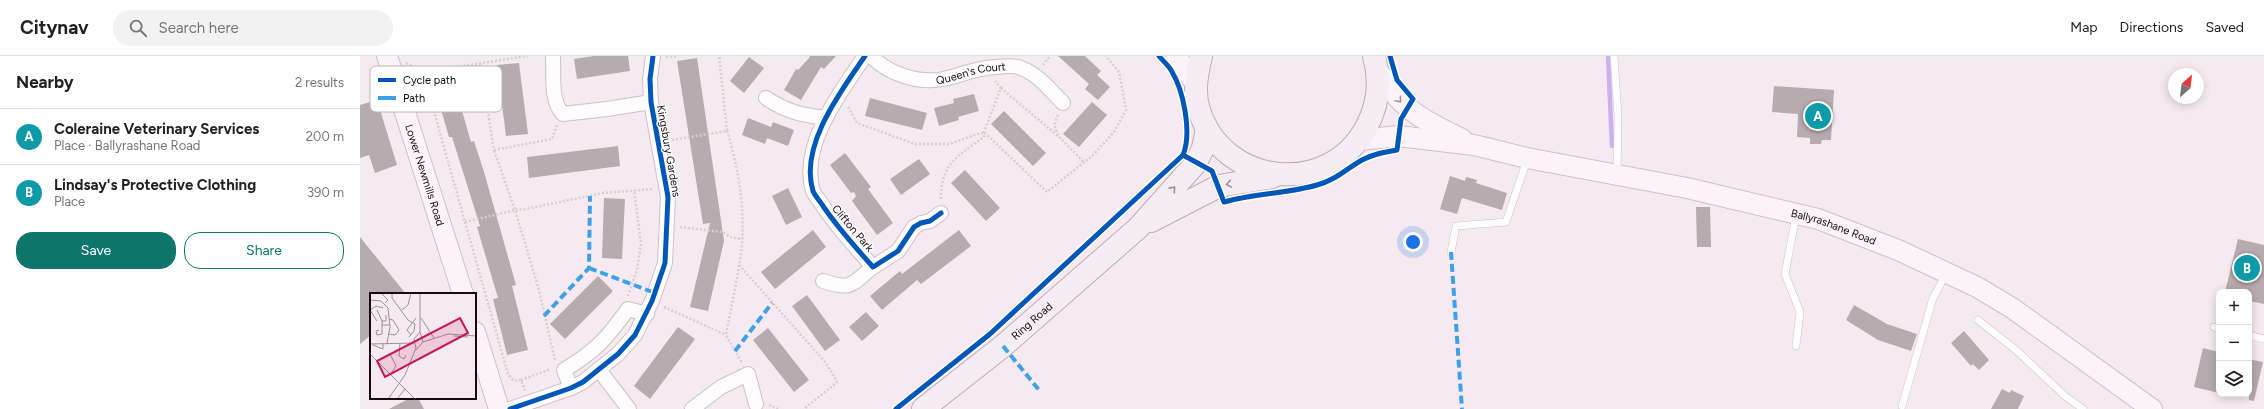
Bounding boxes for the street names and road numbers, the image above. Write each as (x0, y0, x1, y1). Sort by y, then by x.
street label: Queen's Court (935, 60, 1006, 87)
street label: Kingsbury Gardens (654, 104, 683, 198)
street label: Lower Newmills Road (402, 123, 447, 228)
street label: Clifton Park (829, 202, 876, 255)
street label: Ballyrashane Road (1790, 207, 1878, 248)
street label: Ring Road (1009, 300, 1055, 343)

